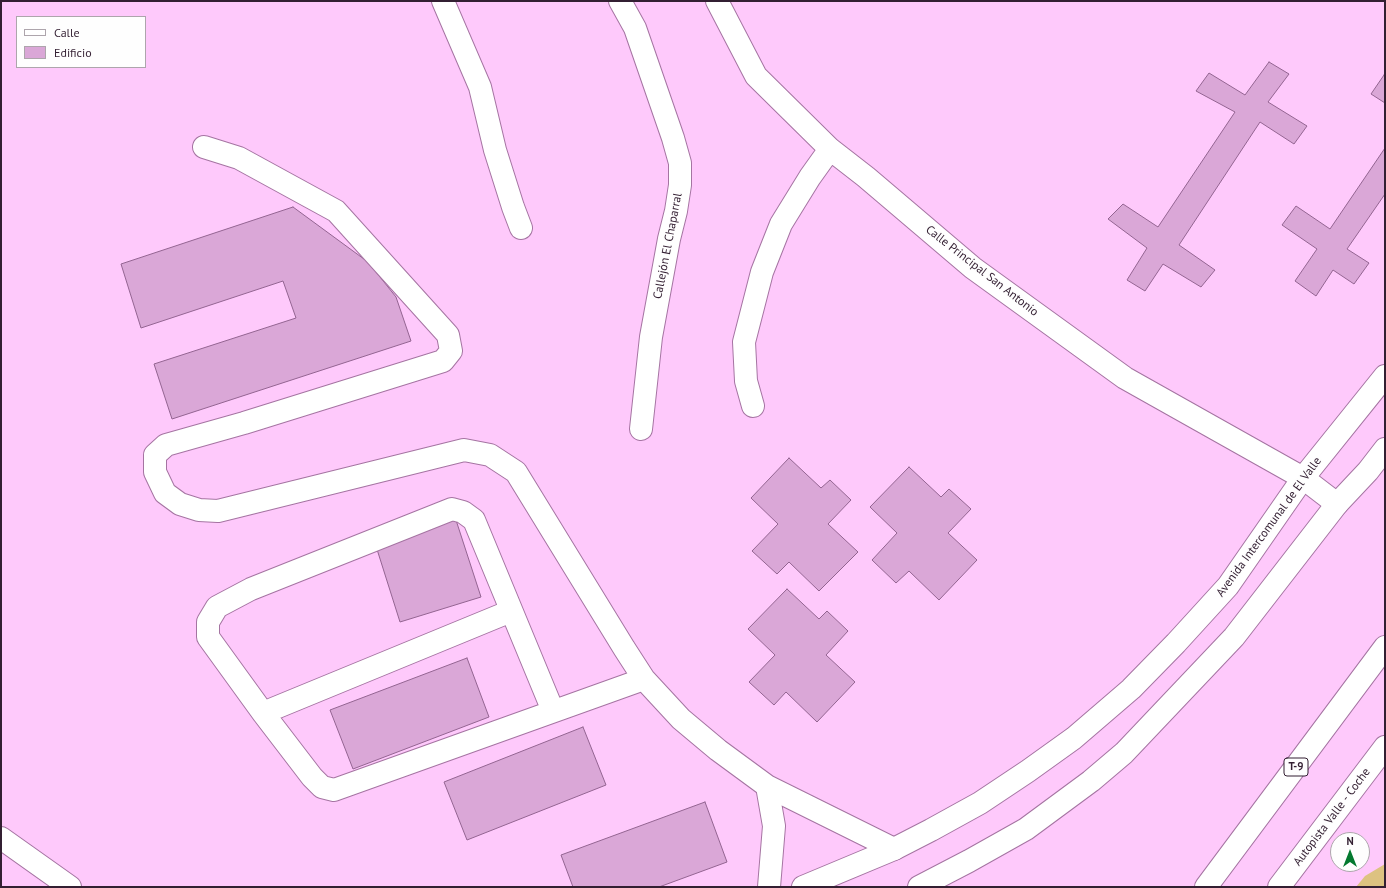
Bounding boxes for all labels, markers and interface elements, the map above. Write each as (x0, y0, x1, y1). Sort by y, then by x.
legend (16, 16, 146, 68)
text: Calle (54, 25, 80, 40)
text: Edificio (54, 45, 92, 60)
street label: Callejón El Chaparral (651, 192, 685, 300)
street label: Calle Principal San Antonio (923, 223, 1041, 319)
street label: Avenida Intercomunal de El Valle (1213, 454, 1325, 600)
road number: T-9 (1284, 758, 1308, 776)
street label: Autopista Valle - Coche (1291, 765, 1373, 869)
north arrow (1330, 832, 1370, 872)
text: N (1346, 834, 1354, 848)

